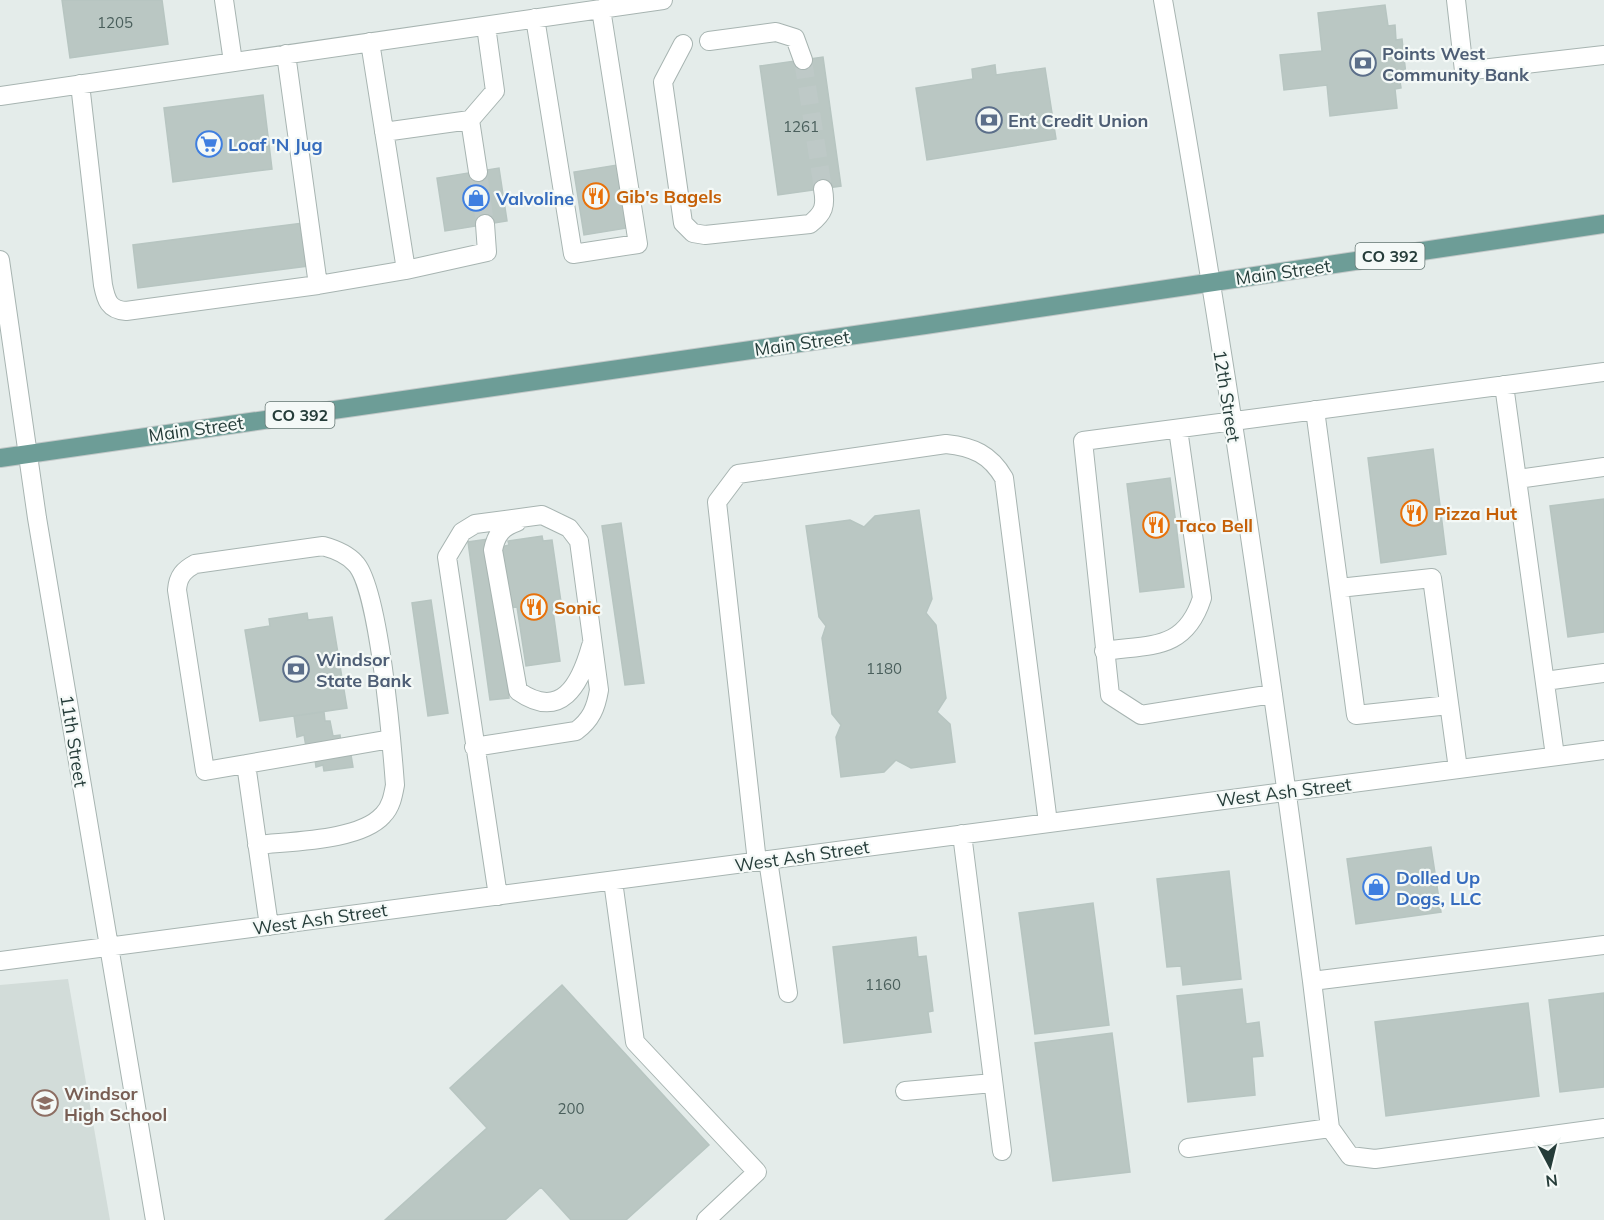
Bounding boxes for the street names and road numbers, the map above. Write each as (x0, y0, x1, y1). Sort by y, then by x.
road number: CO 392 (1356, 243, 1424, 269)
street label: Main Street (1234, 254, 1332, 290)
street label: Main Street (753, 325, 851, 361)
street label: 12th Street (1208, 348, 1246, 444)
road number: CO 392 (266, 402, 334, 428)
street label: Main Street (147, 411, 245, 447)
street label: 11th Street (55, 693, 93, 789)
street label: West Ash Street (1215, 772, 1353, 812)
street label: West Ash Street (733, 835, 871, 877)
street label: West Ash Street (251, 898, 389, 940)

